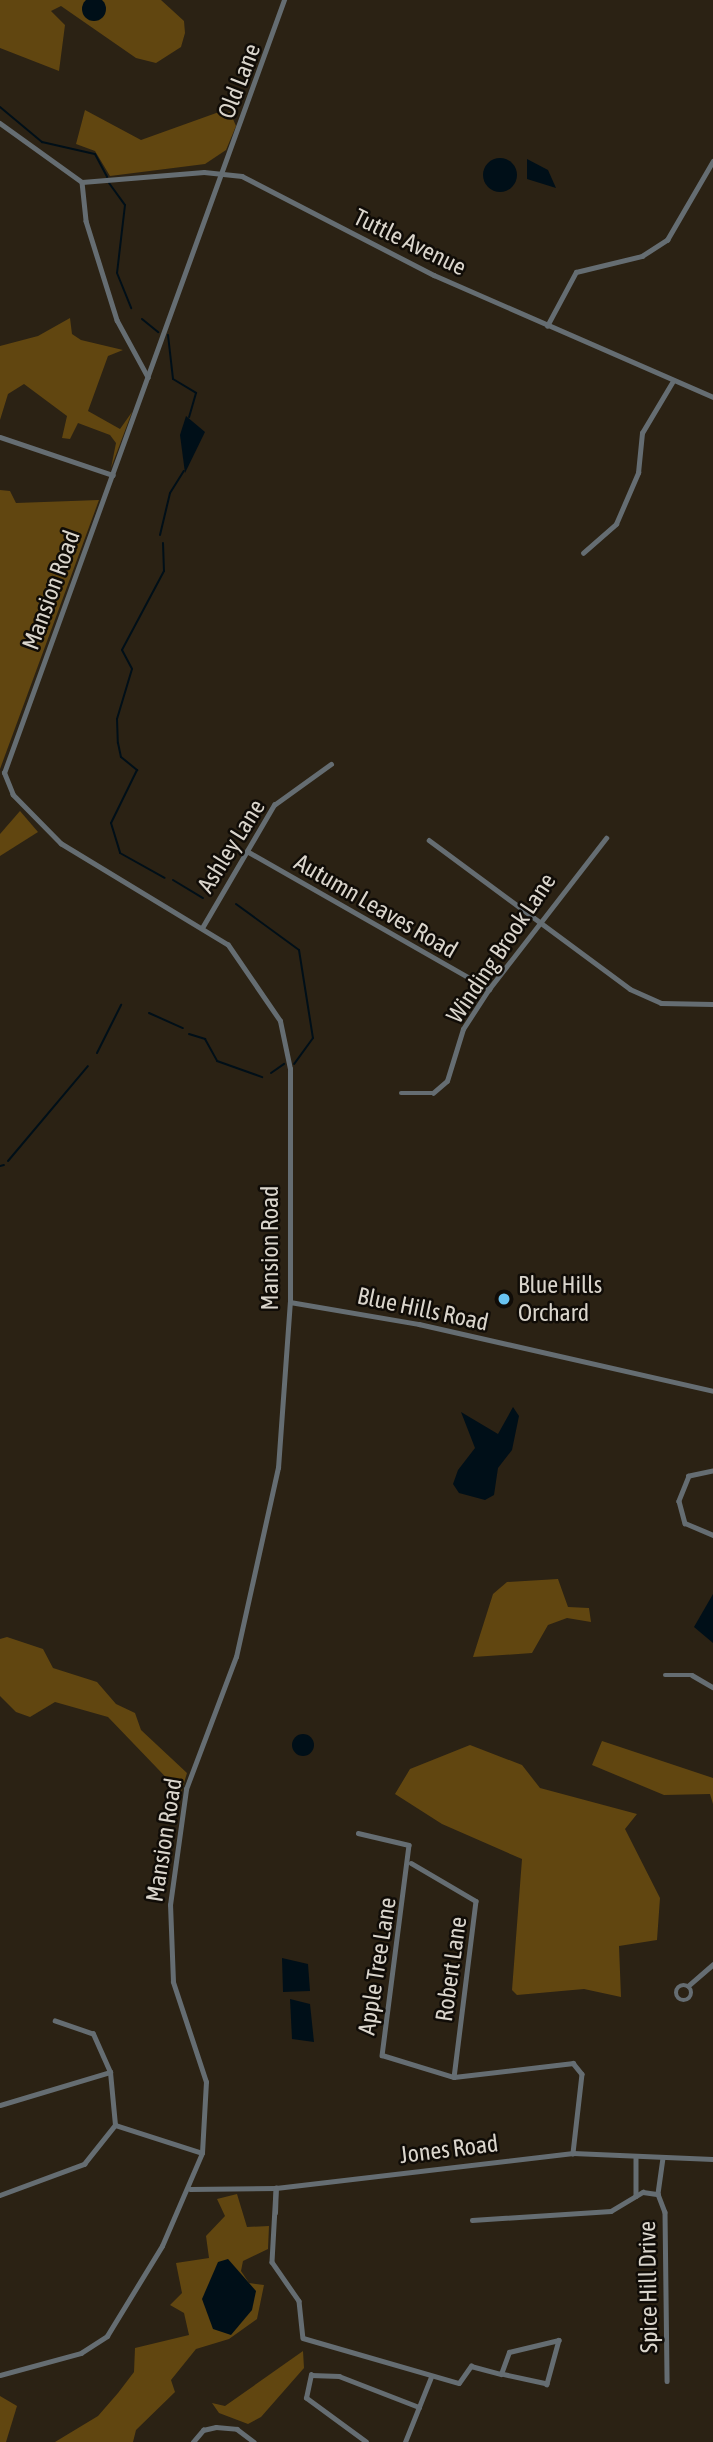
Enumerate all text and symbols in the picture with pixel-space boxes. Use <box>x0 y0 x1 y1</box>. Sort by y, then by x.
street label: Old Lane <box>212 40 266 122</box>
street label: Tuttle Avenue <box>349 202 471 282</box>
street label: Mansion Road <box>16 526 86 654</box>
street label: Ashley Lane <box>191 794 271 898</box>
street label: Autumn Leaves Road <box>289 848 463 964</box>
street label: Winding Brook Lane <box>440 868 562 1028</box>
street label: Mansion Road <box>256 1186 284 1310</box>
place label: Blue Hills Orchard <box>518 1271 602 1327</box>
street label: Blue Hills Road <box>355 1281 491 1337</box>
marker: Blue Hills Orchard <box>496 1291 512 1307</box>
street label: Mansion Road <box>140 1776 188 1904</box>
street label: Apple Tree Lane <box>352 1895 402 2037</box>
street label: Robert Lane <box>429 1915 473 2023</box>
street label: Jones Road <box>398 2129 500 2169</box>
street label: Spice Hill Drive <box>632 2221 664 2353</box>

